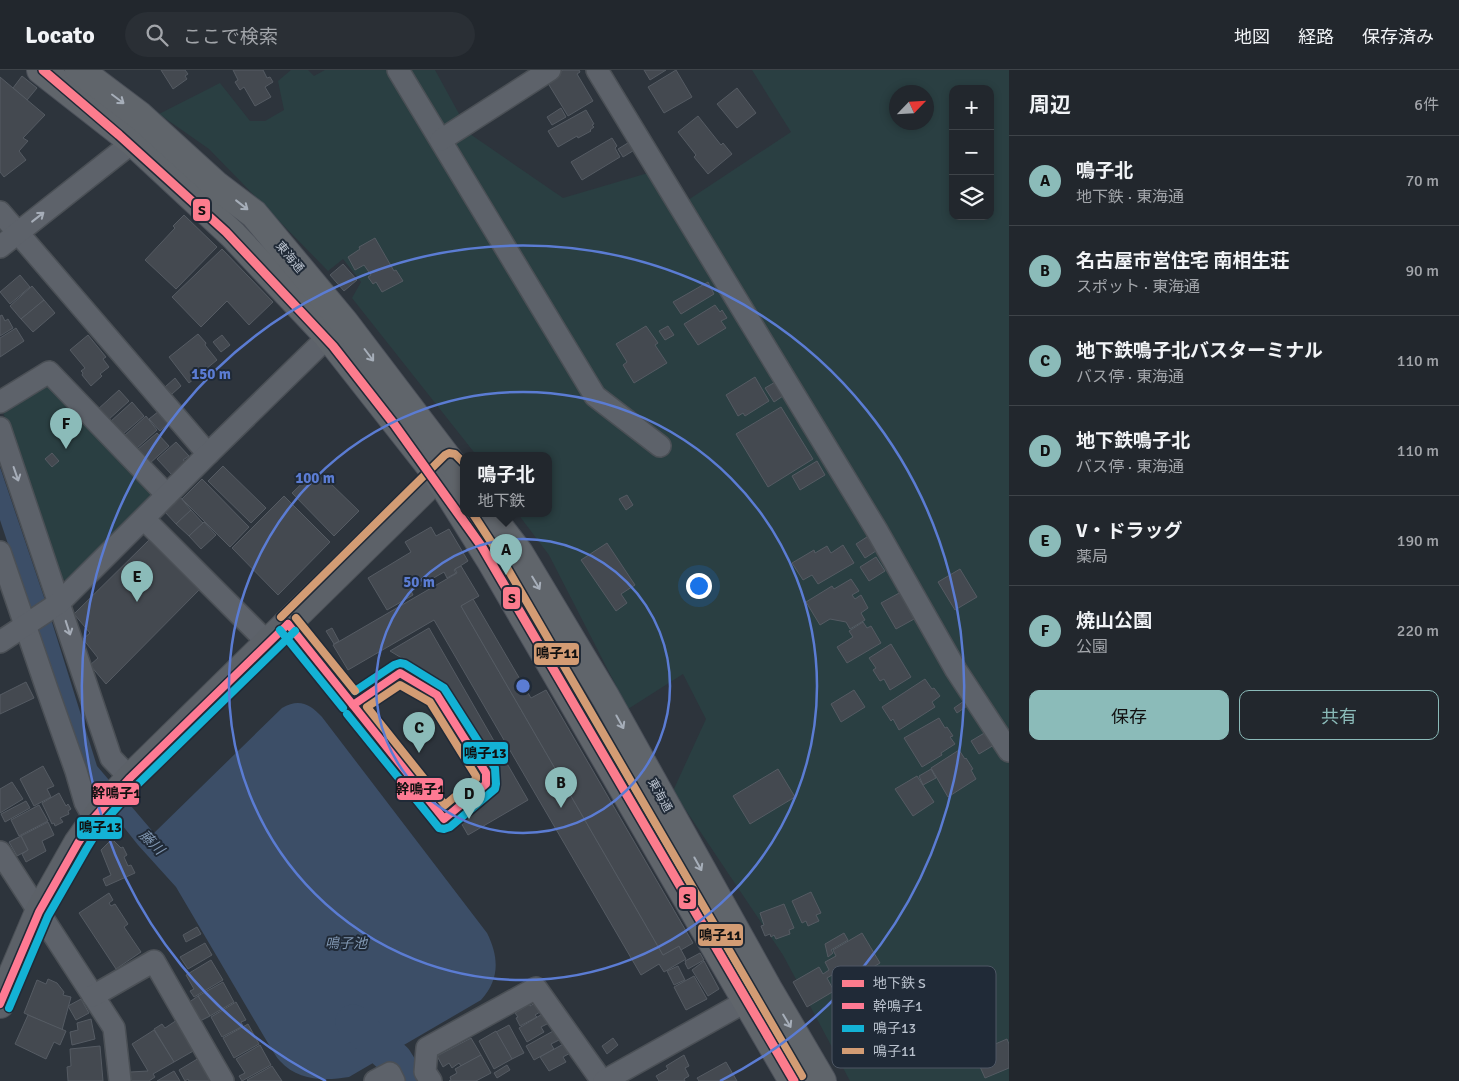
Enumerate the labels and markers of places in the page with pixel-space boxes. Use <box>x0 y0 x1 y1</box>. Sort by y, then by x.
pin: F <box>50 408 82 449</box>
pin: A <box>490 534 522 575</box>
pin: E <box>121 561 153 602</box>
centre of rings <box>514 677 532 695</box>
pin: C <box>403 712 435 753</box>
pin: B <box>545 767 577 808</box>
pin: D <box>453 778 485 819</box>

